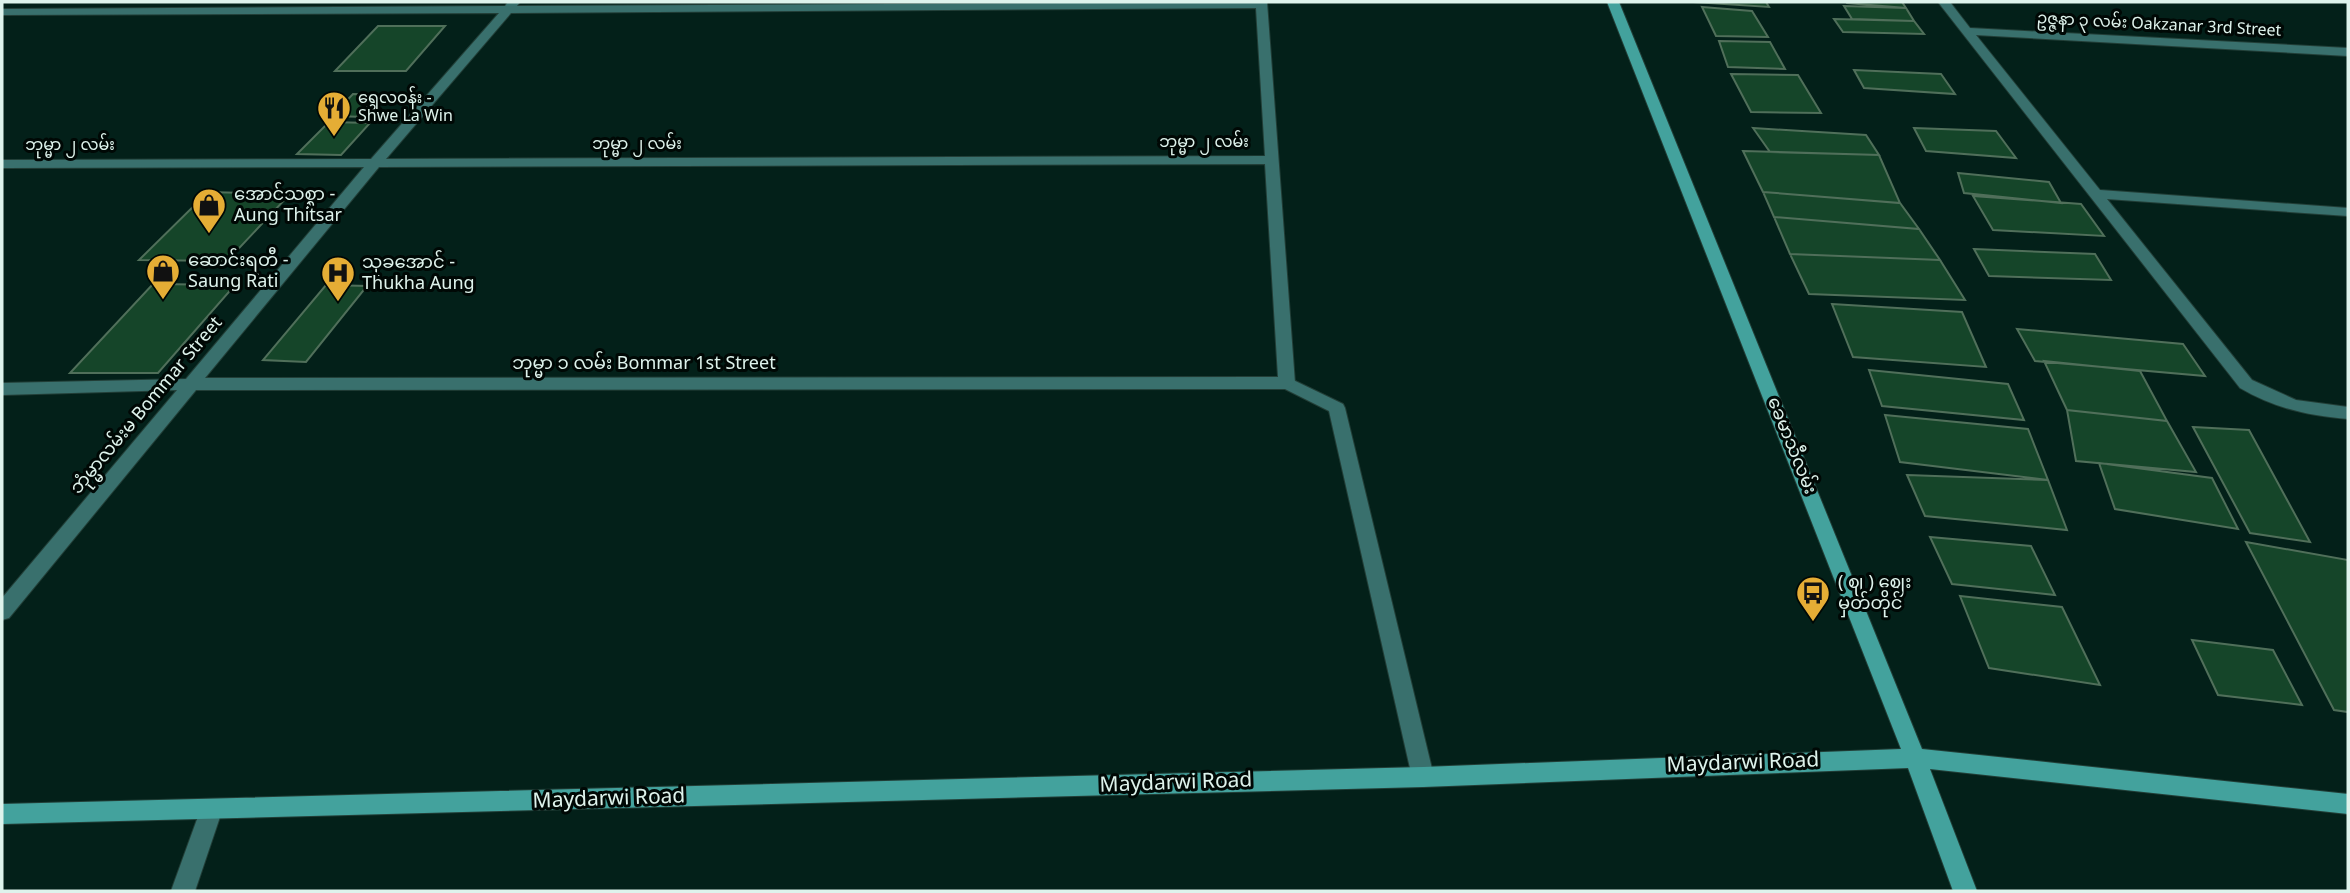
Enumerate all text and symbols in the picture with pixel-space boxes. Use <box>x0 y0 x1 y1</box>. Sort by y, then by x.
street label: ဥဇ္ဇနာ ၃ လမ်း Oakzanar 3rd Street <box>2036 2 2282 50</box>
place label: ရွှေလဝန်း - Shwe La Win <box>358 82 453 135</box>
restaurant icon: ရွှေလဝန်း - Shwe La Win <box>315 89 353 138</box>
street label: ဘုမ္မာ ၂ လမ်း <box>1159 126 1249 161</box>
street label: ဘုမ္မာ ၂ လမ်း <box>592 128 682 163</box>
street label: ဘုမ္မာ ၂ လမ်း <box>25 129 115 164</box>
place label: အောင်သစ္စာ - Aung Thitsar <box>234 176 342 236</box>
shop icon: အောင်သစ္စာ - Aung Thitsar <box>190 186 228 235</box>
place label: ဆောင်းရတီ - Saung Rati <box>188 242 289 302</box>
place label: သုခအောင် - Thukha Aung <box>362 244 475 304</box>
shop icon: ဆောင်းရတီ - Saung Rati <box>144 252 182 301</box>
hospital icon: သုခအောင် - Thukha Aung <box>319 254 357 303</box>
street label: ဘုံမ္မာလမ်းမ Bommar Street <box>60 307 235 505</box>
street label: ဘုမ္မာ ၁ လမ်း Bommar 1st Street <box>512 345 776 384</box>
street label: ခေမာသီလမ်း <box>1754 391 1828 501</box>
place label: ( ဈ ) ဈေး မှတ်တိုင် <box>1838 564 1911 624</box>
bus stop icon: ( ဈ ) ဈေး မှတ်တိုင် <box>1794 574 1832 623</box>
street label: Maydarwi Road <box>1666 738 1820 790</box>
street label: Maydarwi Road <box>1099 758 1253 810</box>
street label: Maydarwi Road <box>532 774 686 826</box>

